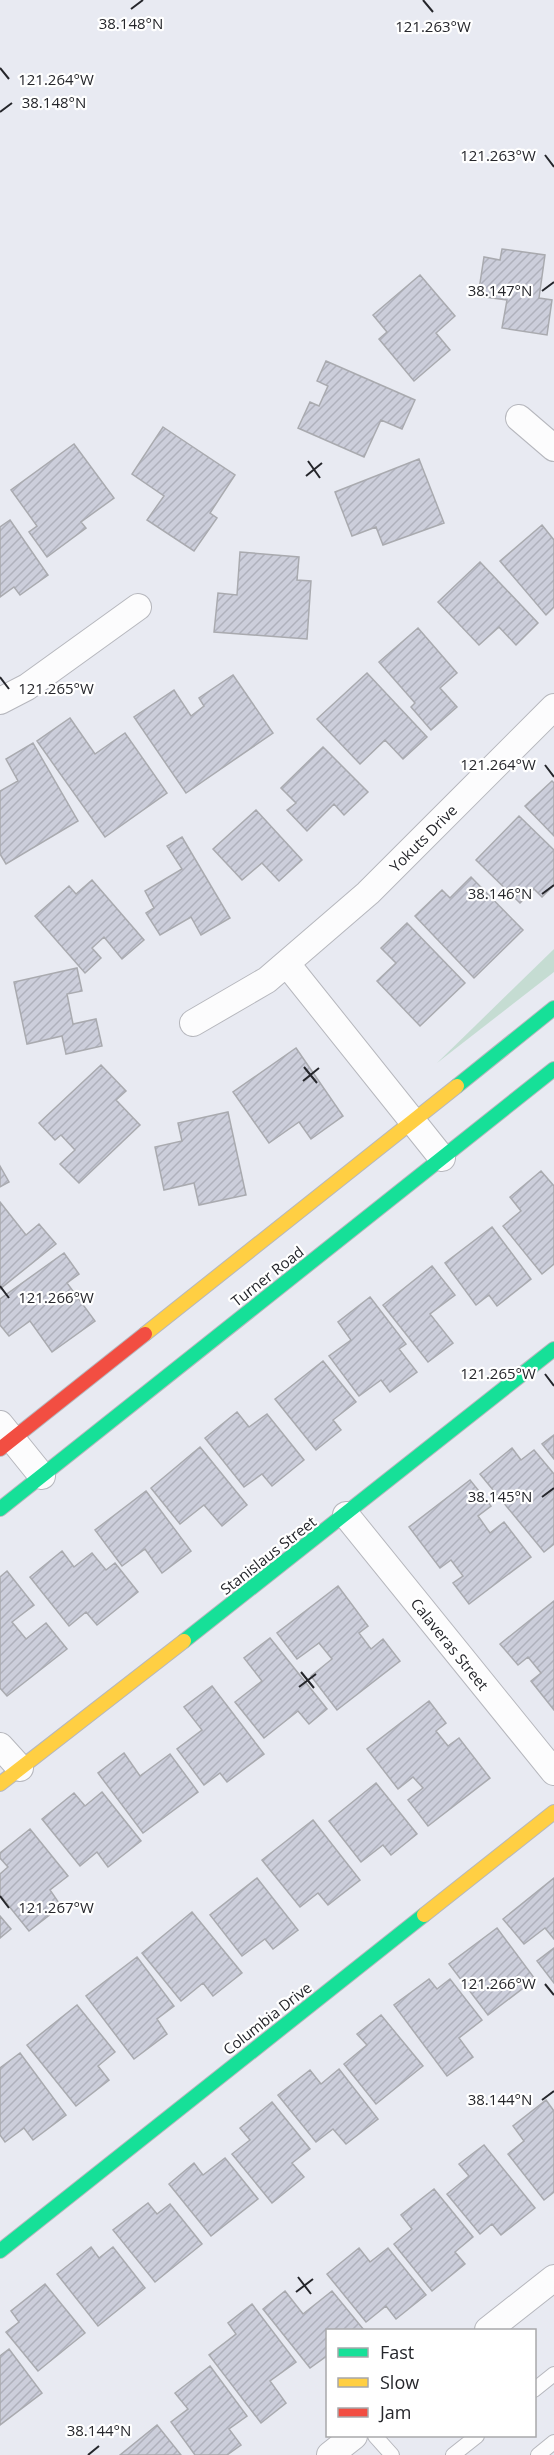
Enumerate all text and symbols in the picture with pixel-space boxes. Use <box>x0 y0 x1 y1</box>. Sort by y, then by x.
text: 38.148°N <box>99 13 163 33</box>
text: 121.263°W <box>395 16 471 36</box>
text: 121.264°W <box>18 69 94 89</box>
text: 38.148°N <box>22 92 86 112</box>
text: 121.263°W <box>460 145 536 165</box>
text: 38.147°N <box>468 280 532 300</box>
text: 121.265°W <box>18 678 94 698</box>
text: 121.264°W <box>460 754 536 774</box>
street label: Yokuts Drive <box>385 800 461 876</box>
text: 38.146°N <box>468 883 532 903</box>
street label: Turner Road <box>227 1241 307 1311</box>
text: 121.266°W <box>18 1287 94 1307</box>
text: 121.265°W <box>460 1363 536 1383</box>
text: 38.145°N <box>468 1486 532 1506</box>
street label: Stanislaus Street <box>216 1511 320 1599</box>
street label: Calaveras Street <box>407 1594 493 1694</box>
text: 121.267°W <box>18 1897 94 1917</box>
text: 121.266°W <box>460 1973 536 1993</box>
street label: Columbia Drive <box>219 1977 315 2059</box>
text: 38.144°N <box>468 2089 532 2109</box>
legend <box>326 2329 536 2437</box>
text: Fast <box>380 2340 414 2364</box>
text: Slow <box>380 2370 419 2394</box>
text: Jam <box>378 2400 412 2424</box>
text: 38.144°N <box>67 2420 131 2440</box>

